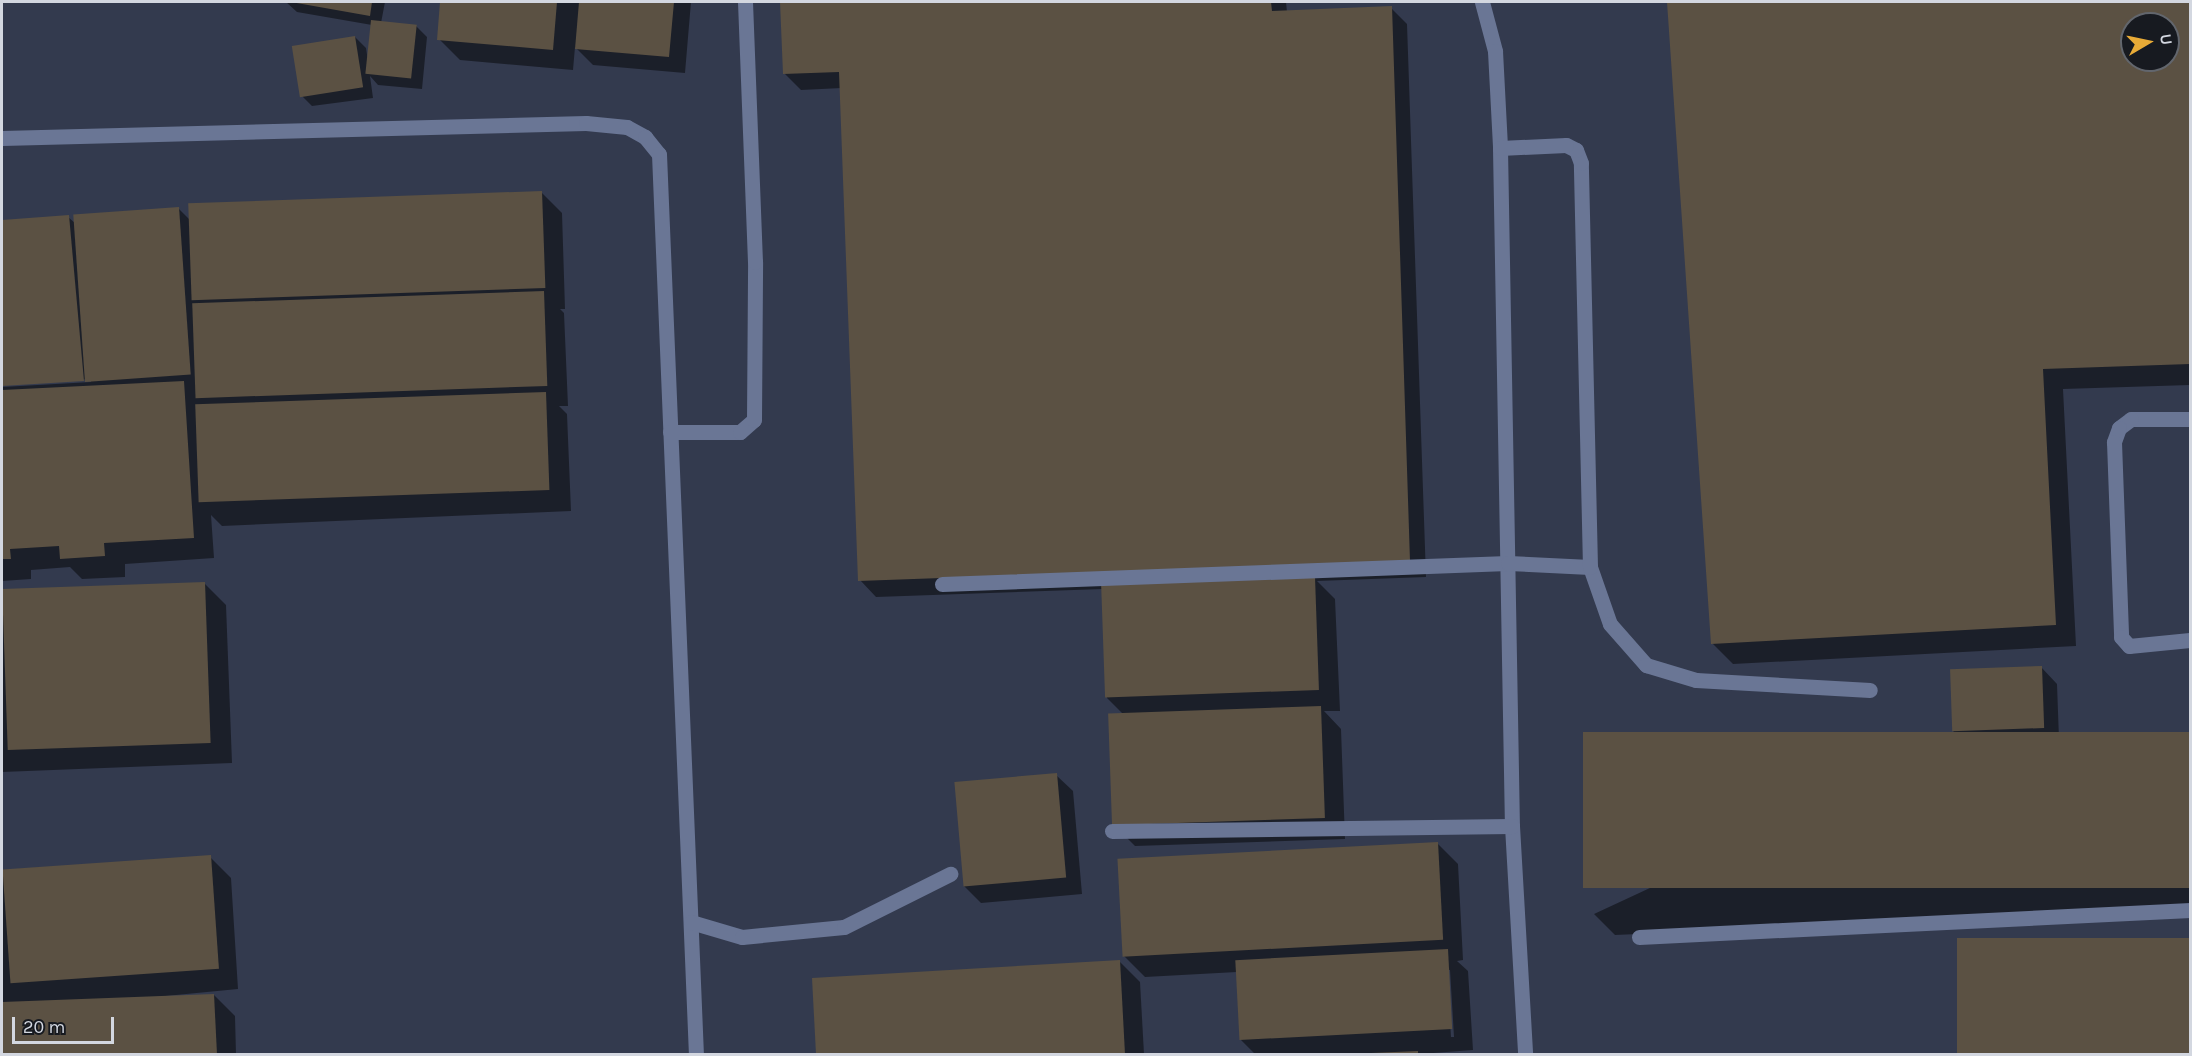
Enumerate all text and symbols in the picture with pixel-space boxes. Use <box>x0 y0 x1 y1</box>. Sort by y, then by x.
north arrow <box>2120 12 2180 72</box>
text: U <box>2156 32 2177 46</box>
scale bar <box>15 1005 117 1043</box>
text: 20 m <box>23 1016 65 1038</box>

